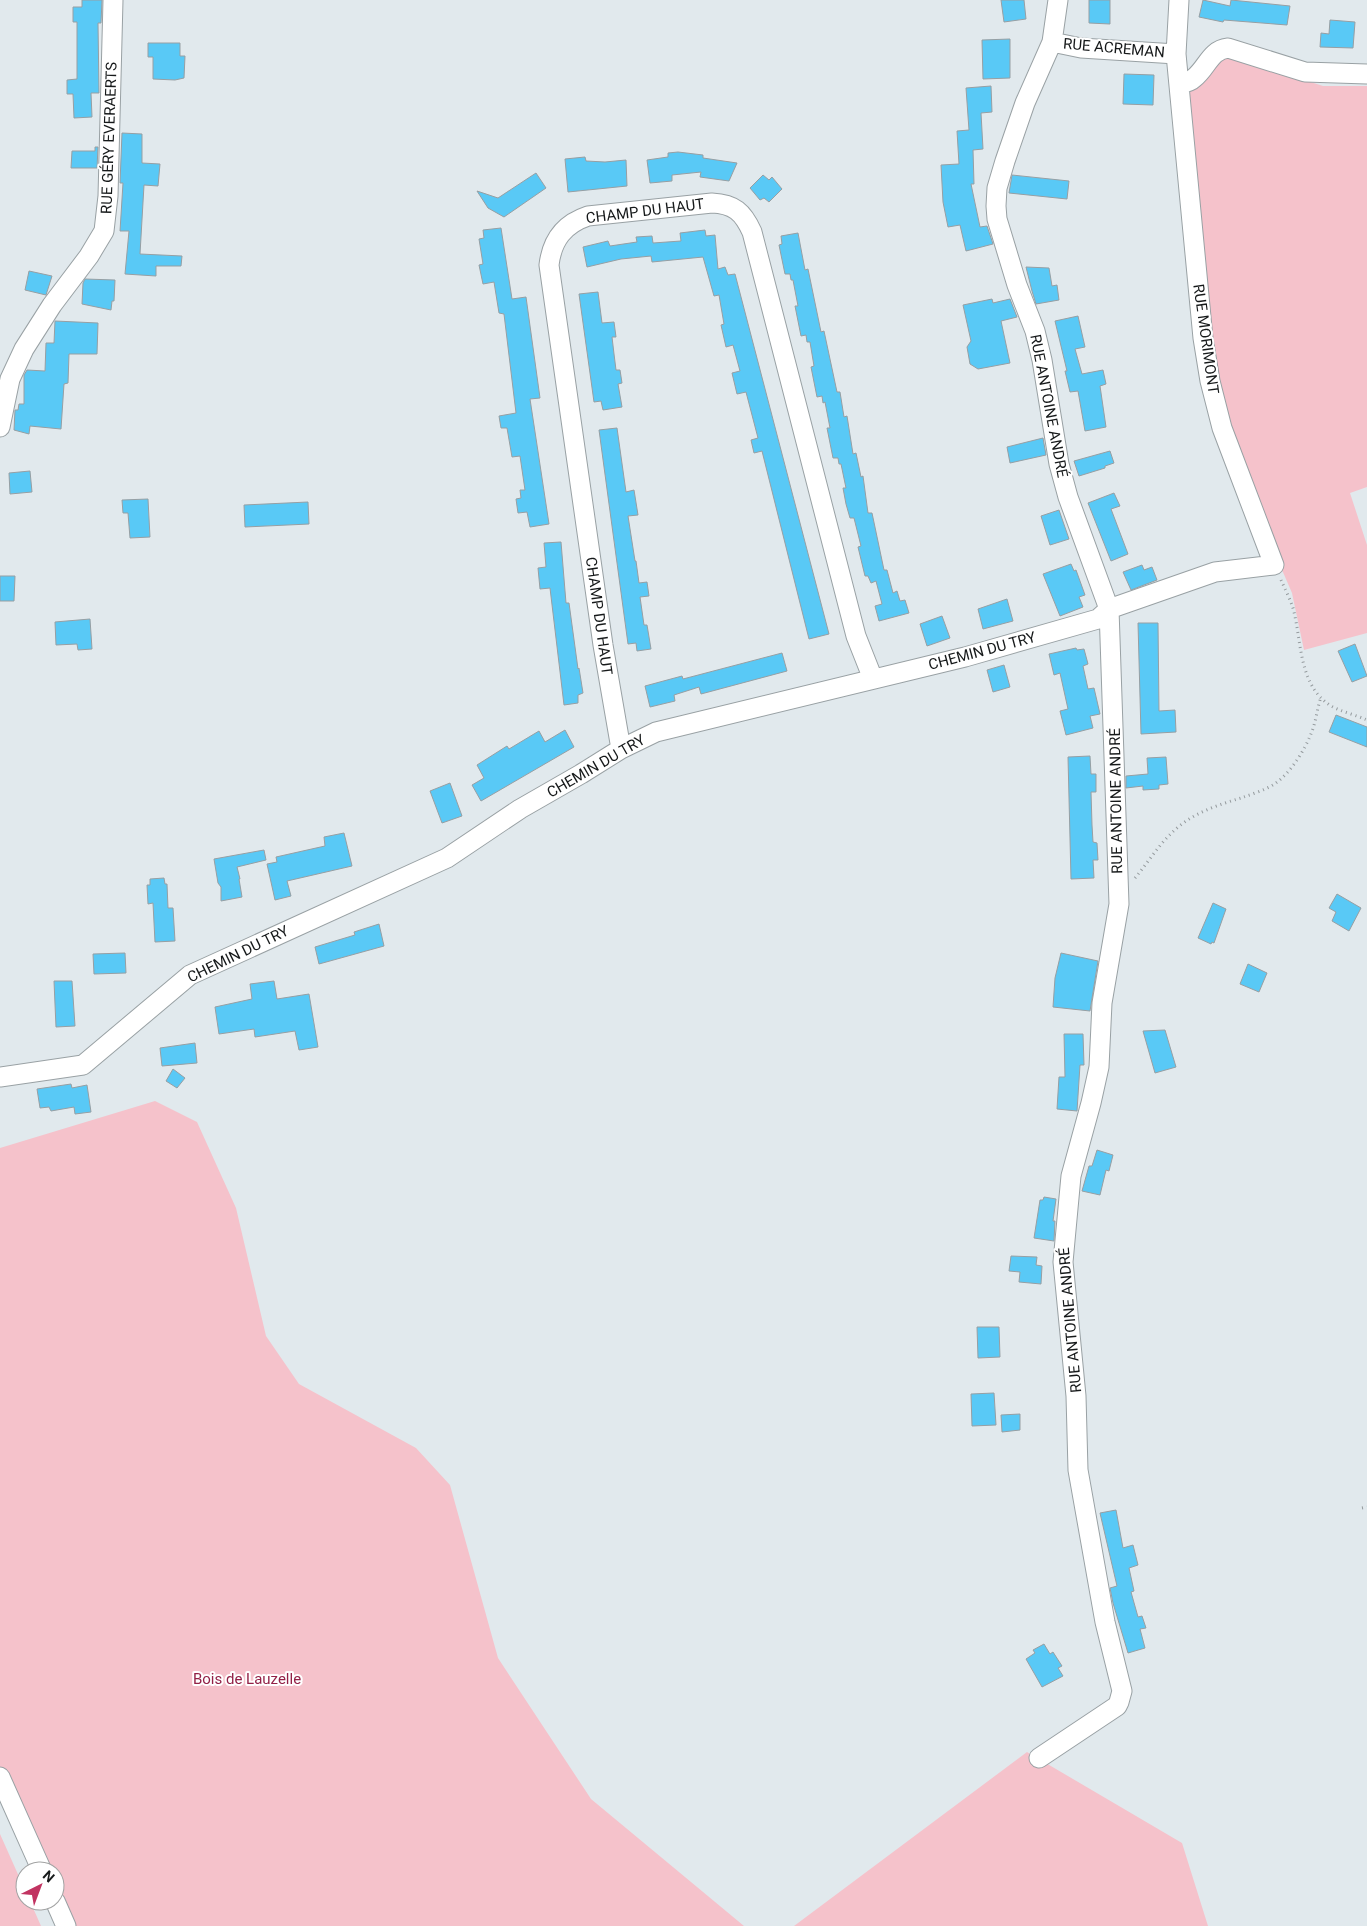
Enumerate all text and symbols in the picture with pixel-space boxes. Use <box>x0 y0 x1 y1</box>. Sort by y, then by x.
street label: RUE ACREMAN <box>1062 35 1166 61</box>
street label: RUE GÉRY EVERAERTS <box>97 62 121 214</box>
street label: CHAMP DU HAUT <box>585 195 705 227</box>
street label: RUE MORIMONT <box>1189 283 1223 395</box>
street label: RUE ANTOINE ANDRÉ <box>1026 333 1072 480</box>
street label: CHAMP DU HAUT <box>582 556 616 676</box>
street label: CHEMIN DU TRY <box>926 628 1038 674</box>
street label: RUE ANTOINE ANDRÉ <box>1106 728 1126 874</box>
street label: CHEMIN DU TRY <box>544 731 648 801</box>
street label: CHEMIN DU TRY <box>184 922 292 986</box>
street label: RUE ANTOINE ANDRÉ <box>1055 1246 1085 1393</box>
park label: Bois de Lauzelle <box>193 1670 301 1688</box>
north arrow <box>15 1861 65 1911</box>
text: N <box>40 1867 58 1886</box>

